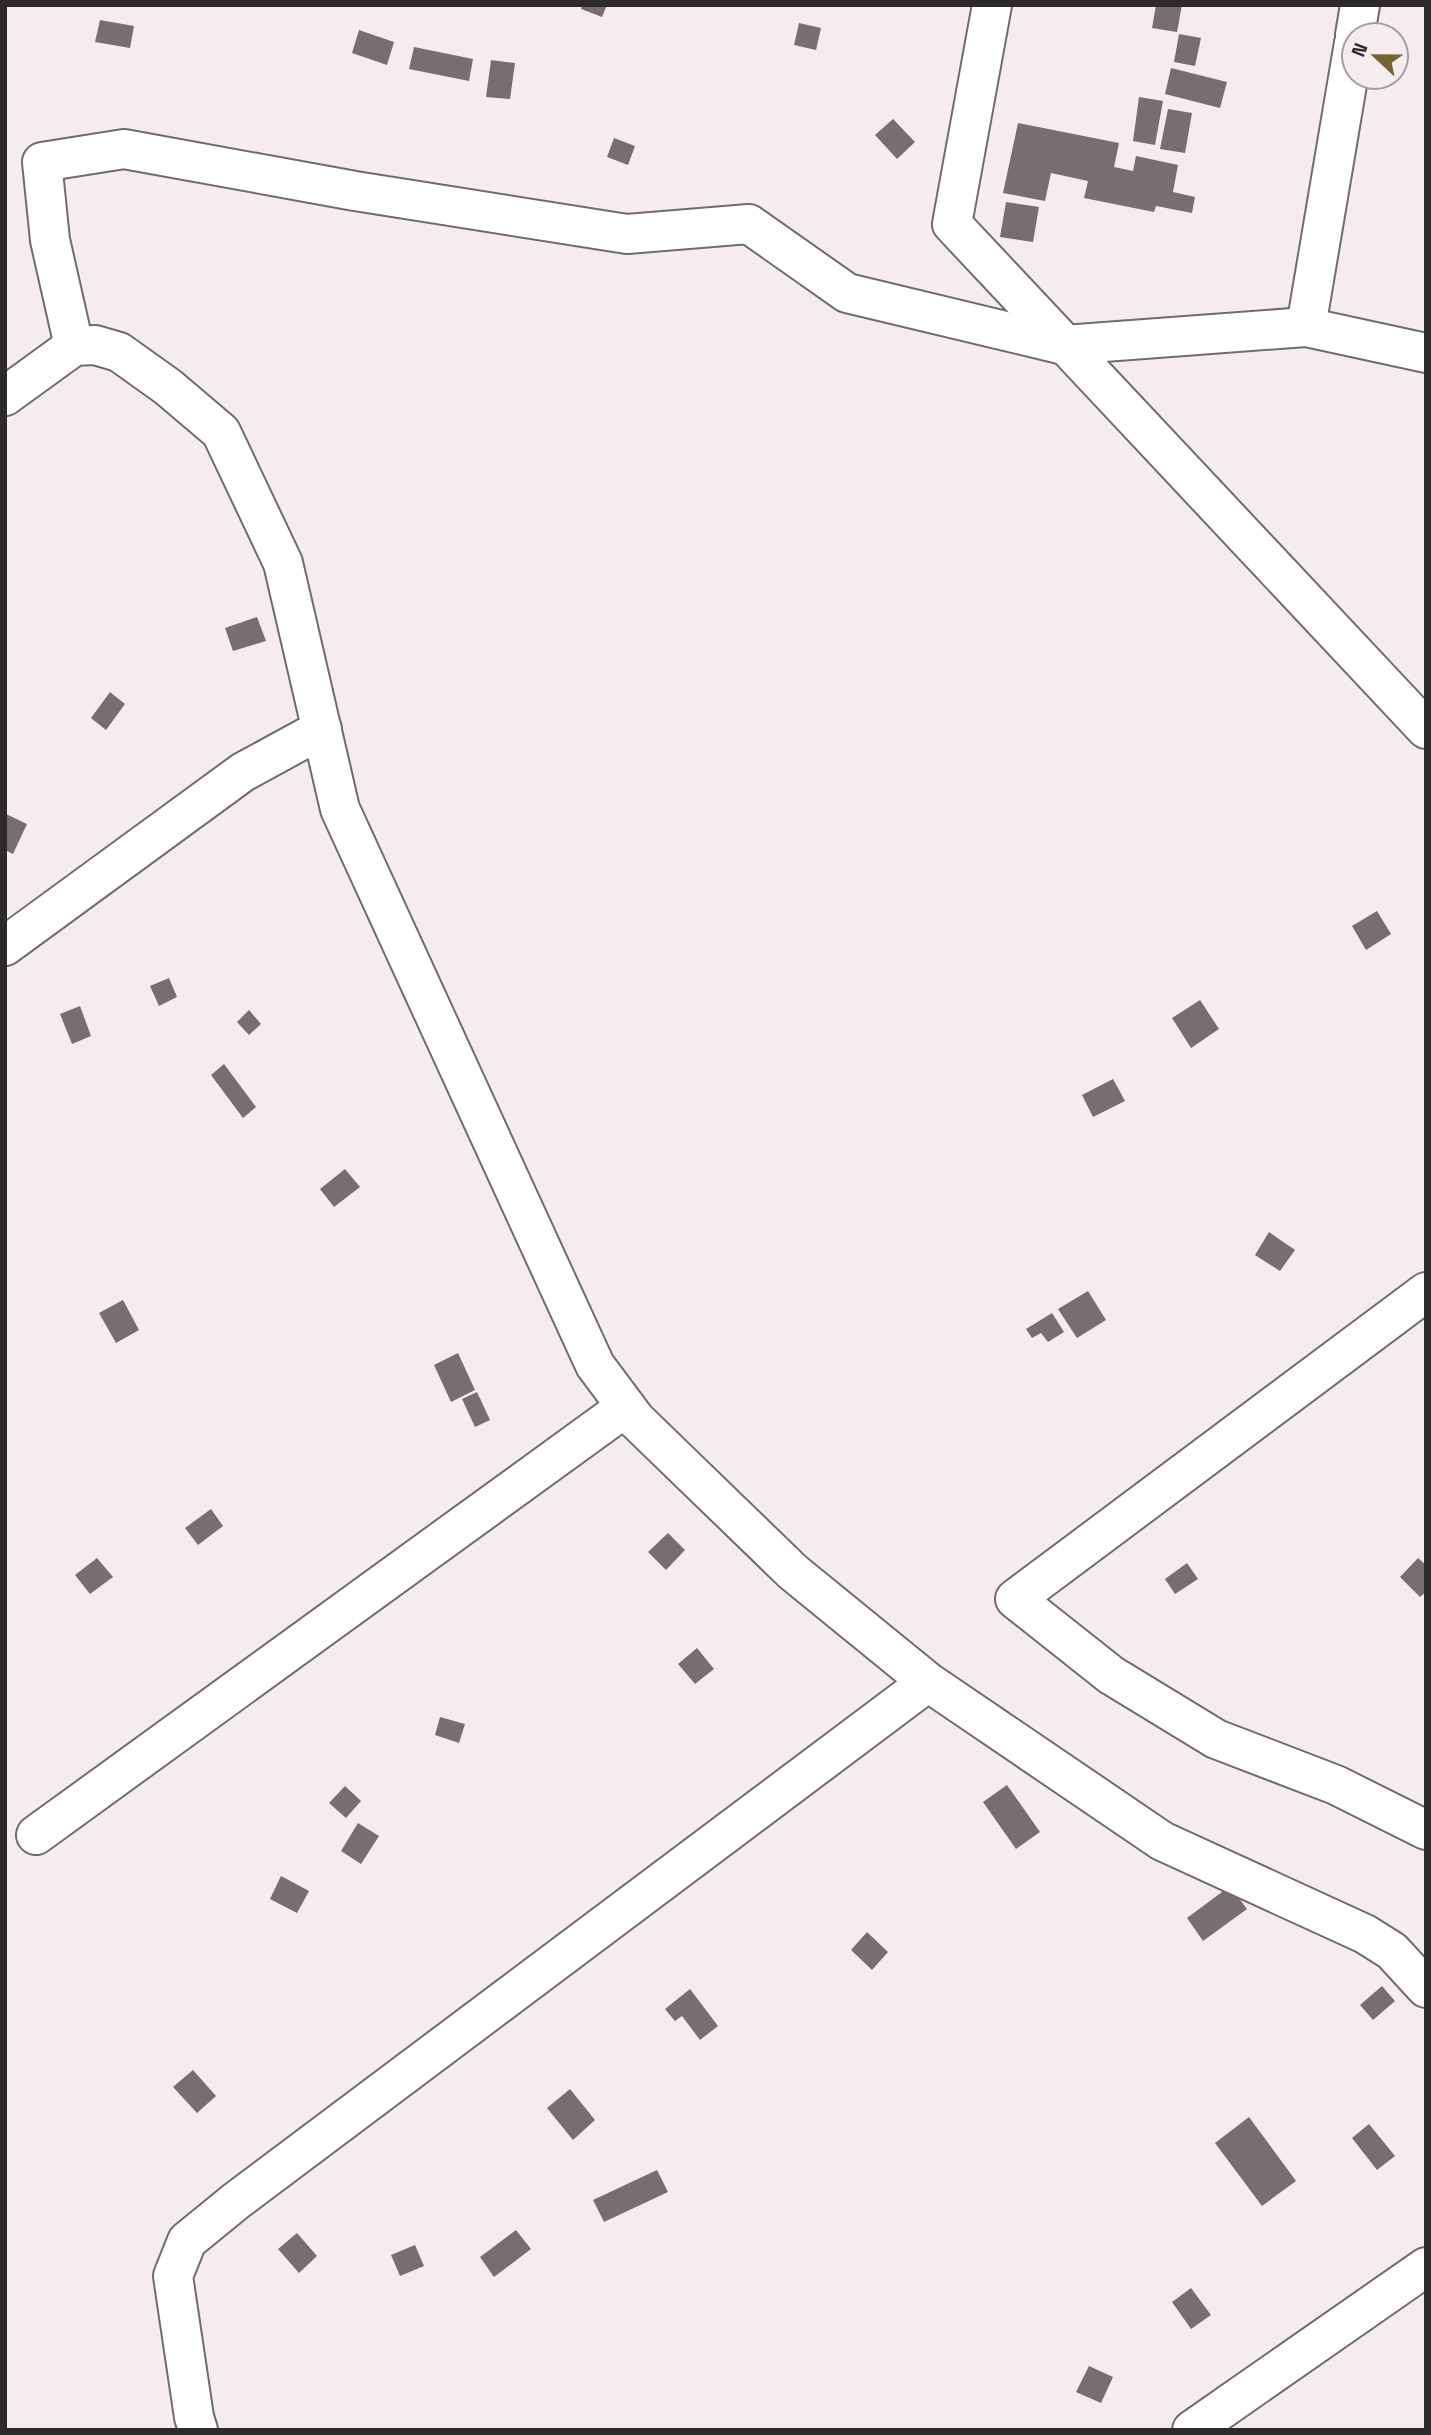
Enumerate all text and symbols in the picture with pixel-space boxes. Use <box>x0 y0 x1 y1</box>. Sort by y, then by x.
north arrow <box>1340 21 1410 91</box>
text: N <box>1346 39 1374 60</box>

